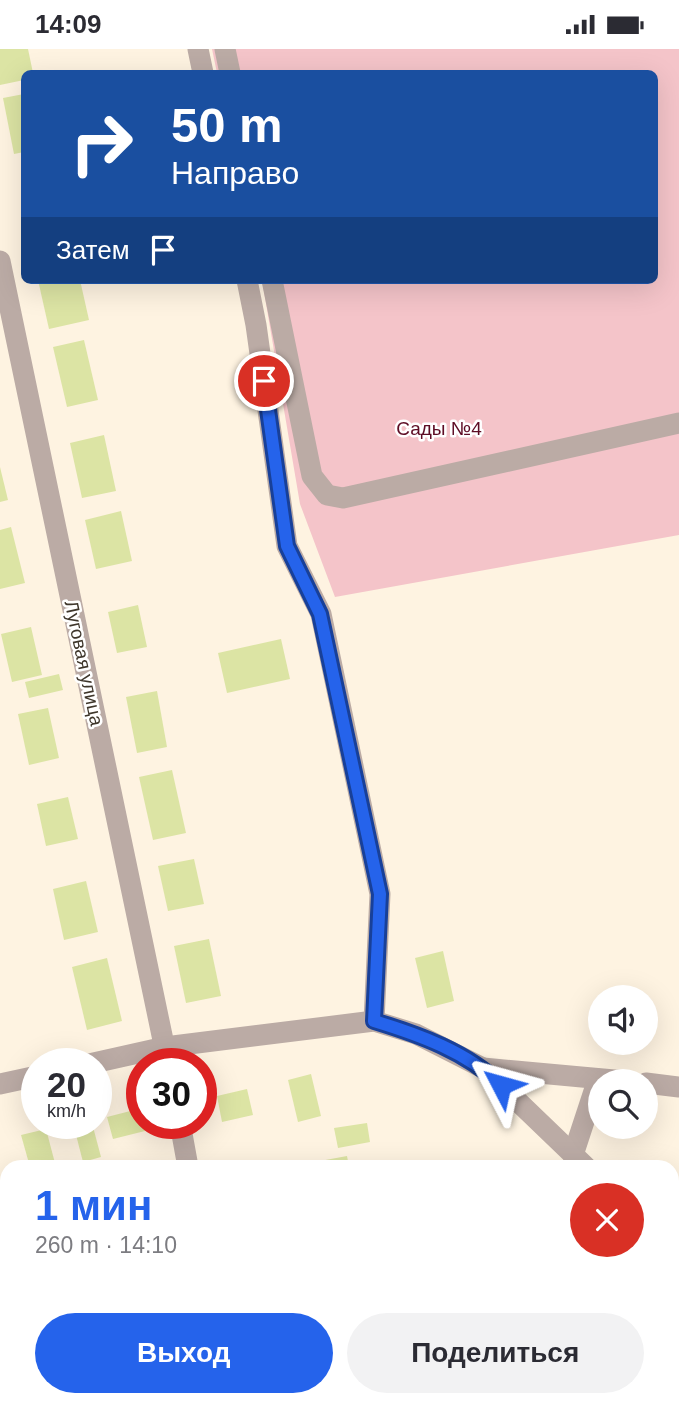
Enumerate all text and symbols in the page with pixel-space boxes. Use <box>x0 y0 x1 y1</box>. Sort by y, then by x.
text: 14:09 <box>35 9 102 39</box>
icon: right <box>56 98 147 189</box>
text: 50 m <box>171 98 283 152</box>
text: Направо <box>171 155 299 191</box>
icon: arrive <box>144 231 182 269</box>
text: Затем <box>56 235 130 265</box>
pin <box>234 351 294 411</box>
icon: arrive <box>245 362 283 400</box>
park label: Сады №4 <box>396 418 482 439</box>
street label: Луговая улица <box>60 598 108 728</box>
map controls <box>588 985 658 1139</box>
button: sound <box>588 985 658 1055</box>
speed limit sign: 30 <box>126 1048 217 1139</box>
position arrow <box>464 1048 538 1122</box>
text: 20 <box>47 1065 86 1104</box>
button: search <box>588 1069 658 1139</box>
text: km/h <box>47 1101 86 1121</box>
text: 1 мин <box>35 1182 152 1229</box>
button: close <box>570 1183 644 1257</box>
text: 260 m · 14:10 <box>35 1232 177 1258</box>
button: Выход <box>35 1313 333 1393</box>
button: Поделиться <box>347 1313 644 1393</box>

